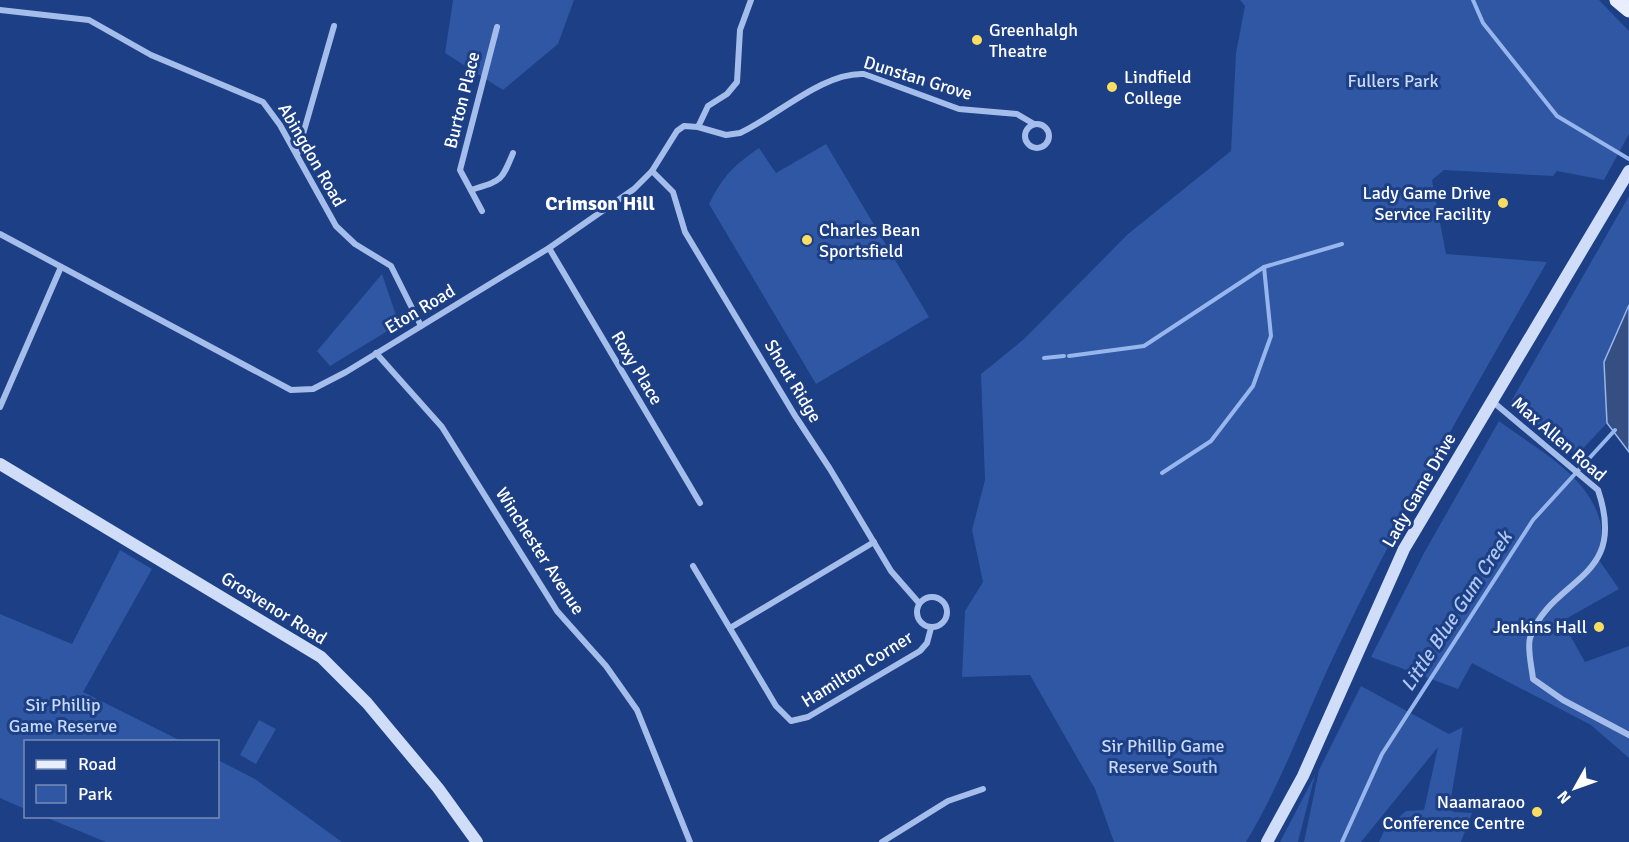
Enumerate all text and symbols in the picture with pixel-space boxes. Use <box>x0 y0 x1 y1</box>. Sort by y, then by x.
place label: Greenhalgh Theatre <box>989 19 1078 62</box>
marker: Greenhalgh Theatre <box>970 33 984 47</box>
street label: Burton Place <box>439 49 485 151</box>
street label: Dunstan Grove <box>861 51 975 105</box>
place label: Lindfield College <box>1124 66 1191 109</box>
park label: Fullers Park <box>1347 70 1439 92</box>
marker: Lindfield College <box>1105 80 1119 94</box>
street label: Abingdon Road <box>273 99 351 211</box>
place label: Lady Game Drive Service Facility <box>1363 182 1492 225</box>
district label: Crimson Hill <box>545 191 655 216</box>
marker: Lady Game Drive Service Facility <box>1496 196 1510 210</box>
place label: Charles Bean Sportsfield <box>819 219 920 262</box>
marker: Charles Bean Sportsfield <box>800 233 814 247</box>
street label: Eton Road <box>381 280 459 338</box>
street label: Roxy Place <box>606 327 668 409</box>
street label: Shout Ridge <box>760 335 826 427</box>
street label: Max Allen Road <box>1507 392 1611 486</box>
street label: Lady Game Drive <box>1377 429 1461 551</box>
street label: Winchester Avenue <box>491 483 589 619</box>
water label: Little Blue Gum Creek <box>1395 525 1519 696</box>
street label: Grosvenor Road <box>217 567 331 649</box>
place label: Jenkins Hall <box>1493 616 1587 638</box>
marker: Jenkins Hall <box>1592 620 1606 634</box>
street label: Hamilton Corner <box>797 626 917 712</box>
park label: Sir Phillip Game Reserve <box>9 694 117 737</box>
park label: Sir Phillip Game Reserve South <box>1101 735 1225 778</box>
legend <box>24 740 219 818</box>
text: Road <box>78 753 117 775</box>
north arrow <box>1545 758 1605 818</box>
text: Park <box>78 783 113 805</box>
text: N <box>1553 786 1576 808</box>
place label: Naamaraoo Conference Centre <box>1383 791 1525 834</box>
marker: Naamaraoo Conference Centre <box>1530 805 1544 819</box>

